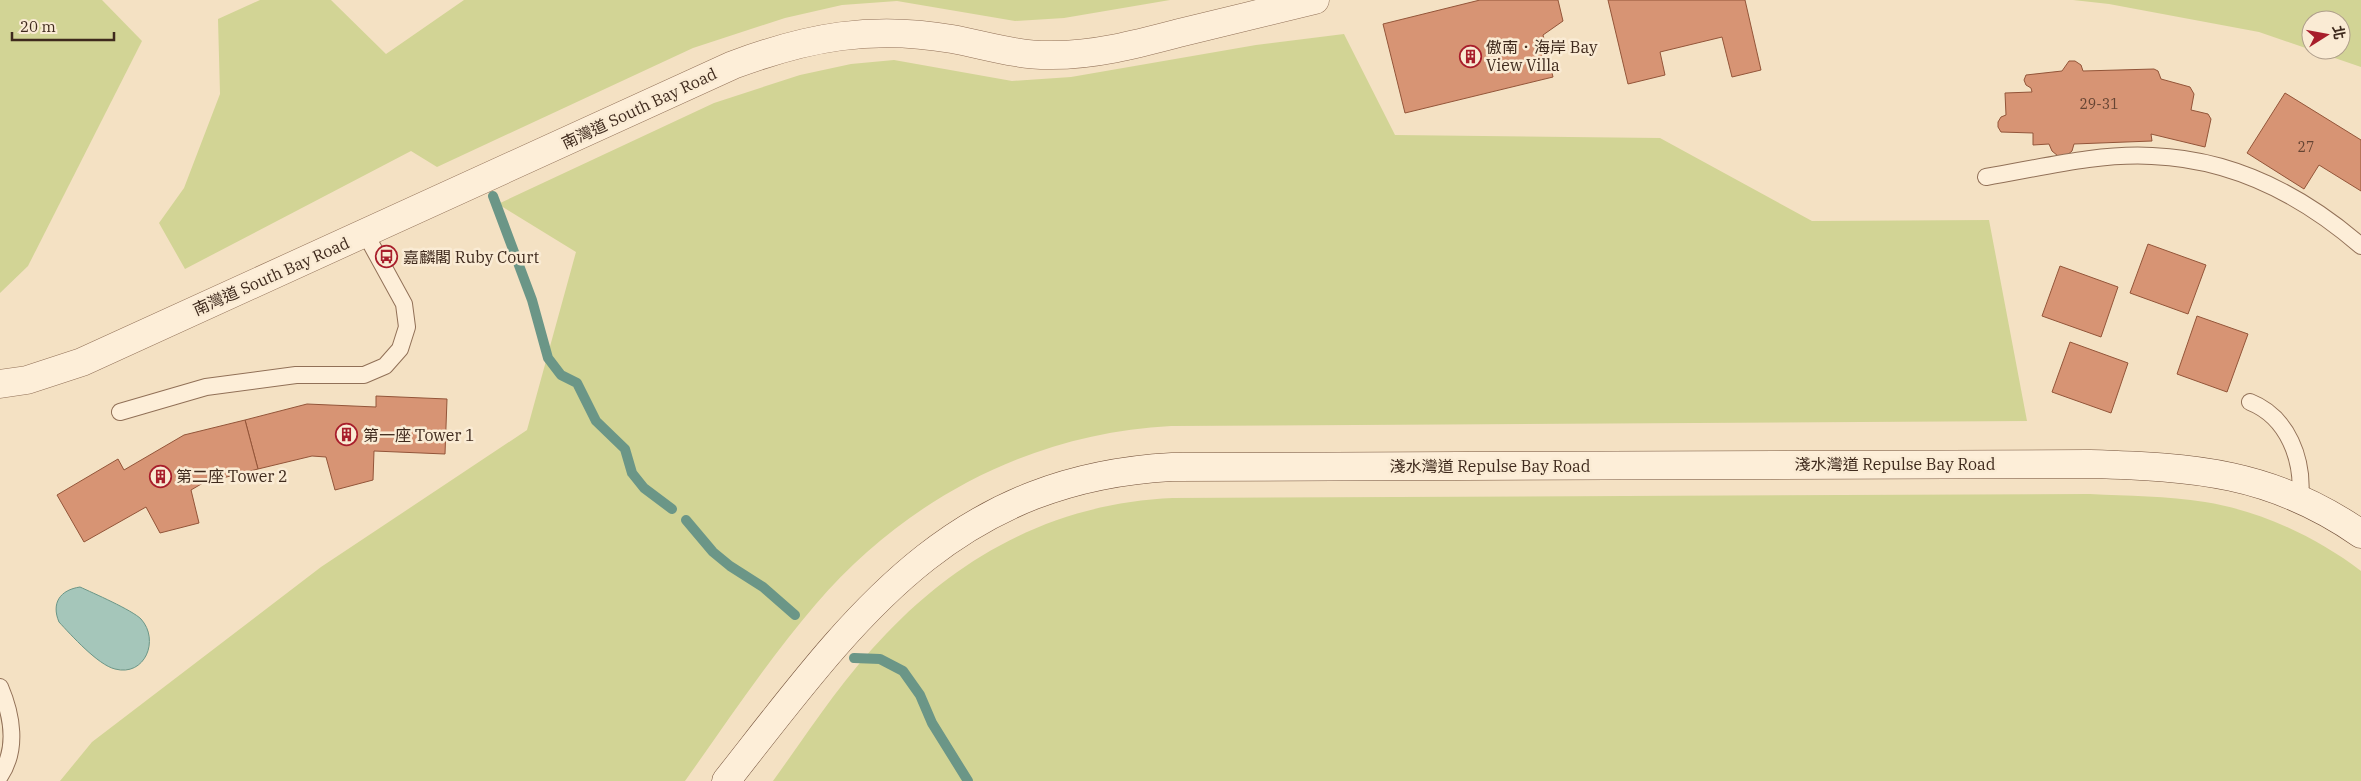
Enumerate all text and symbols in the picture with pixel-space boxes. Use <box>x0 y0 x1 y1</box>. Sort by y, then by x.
scale bar <box>12 10 115 42</box>
north arrow <box>2301 10 2351 60</box>
text: 20 m <box>20 17 56 36</box>
text: 北 <box>2329 24 2349 41</box>
place label: 傲南．海岸 Bay View Villa <box>1486 37 1598 75</box>
building icon: 傲南．海岸 Bay View Villa <box>1458 44 1482 68</box>
street label: 南灣道 South Bay Road <box>558 63 720 153</box>
house number: 29-31 <box>2079 95 2119 113</box>
house number: 27 <box>2298 138 2314 156</box>
street label: 南灣道 South Bay Road <box>190 232 353 320</box>
bus stop icon: 嘉麟閣 Ruby Court <box>375 245 399 269</box>
place label: 嘉麟閣 Ruby Court <box>403 247 539 267</box>
building icon: 第一座 Tower 1 <box>335 423 359 447</box>
place label: 第一座 Tower 1 <box>363 425 475 445</box>
street label: 淺水灣道 Repulse Bay Road <box>1794 454 1996 474</box>
street label: 淺水灣道 Repulse Bay Road <box>1389 456 1591 476</box>
building icon: 第二座 Tower 2 <box>148 464 172 488</box>
place label: 第二座 Tower 2 <box>176 466 288 486</box>

